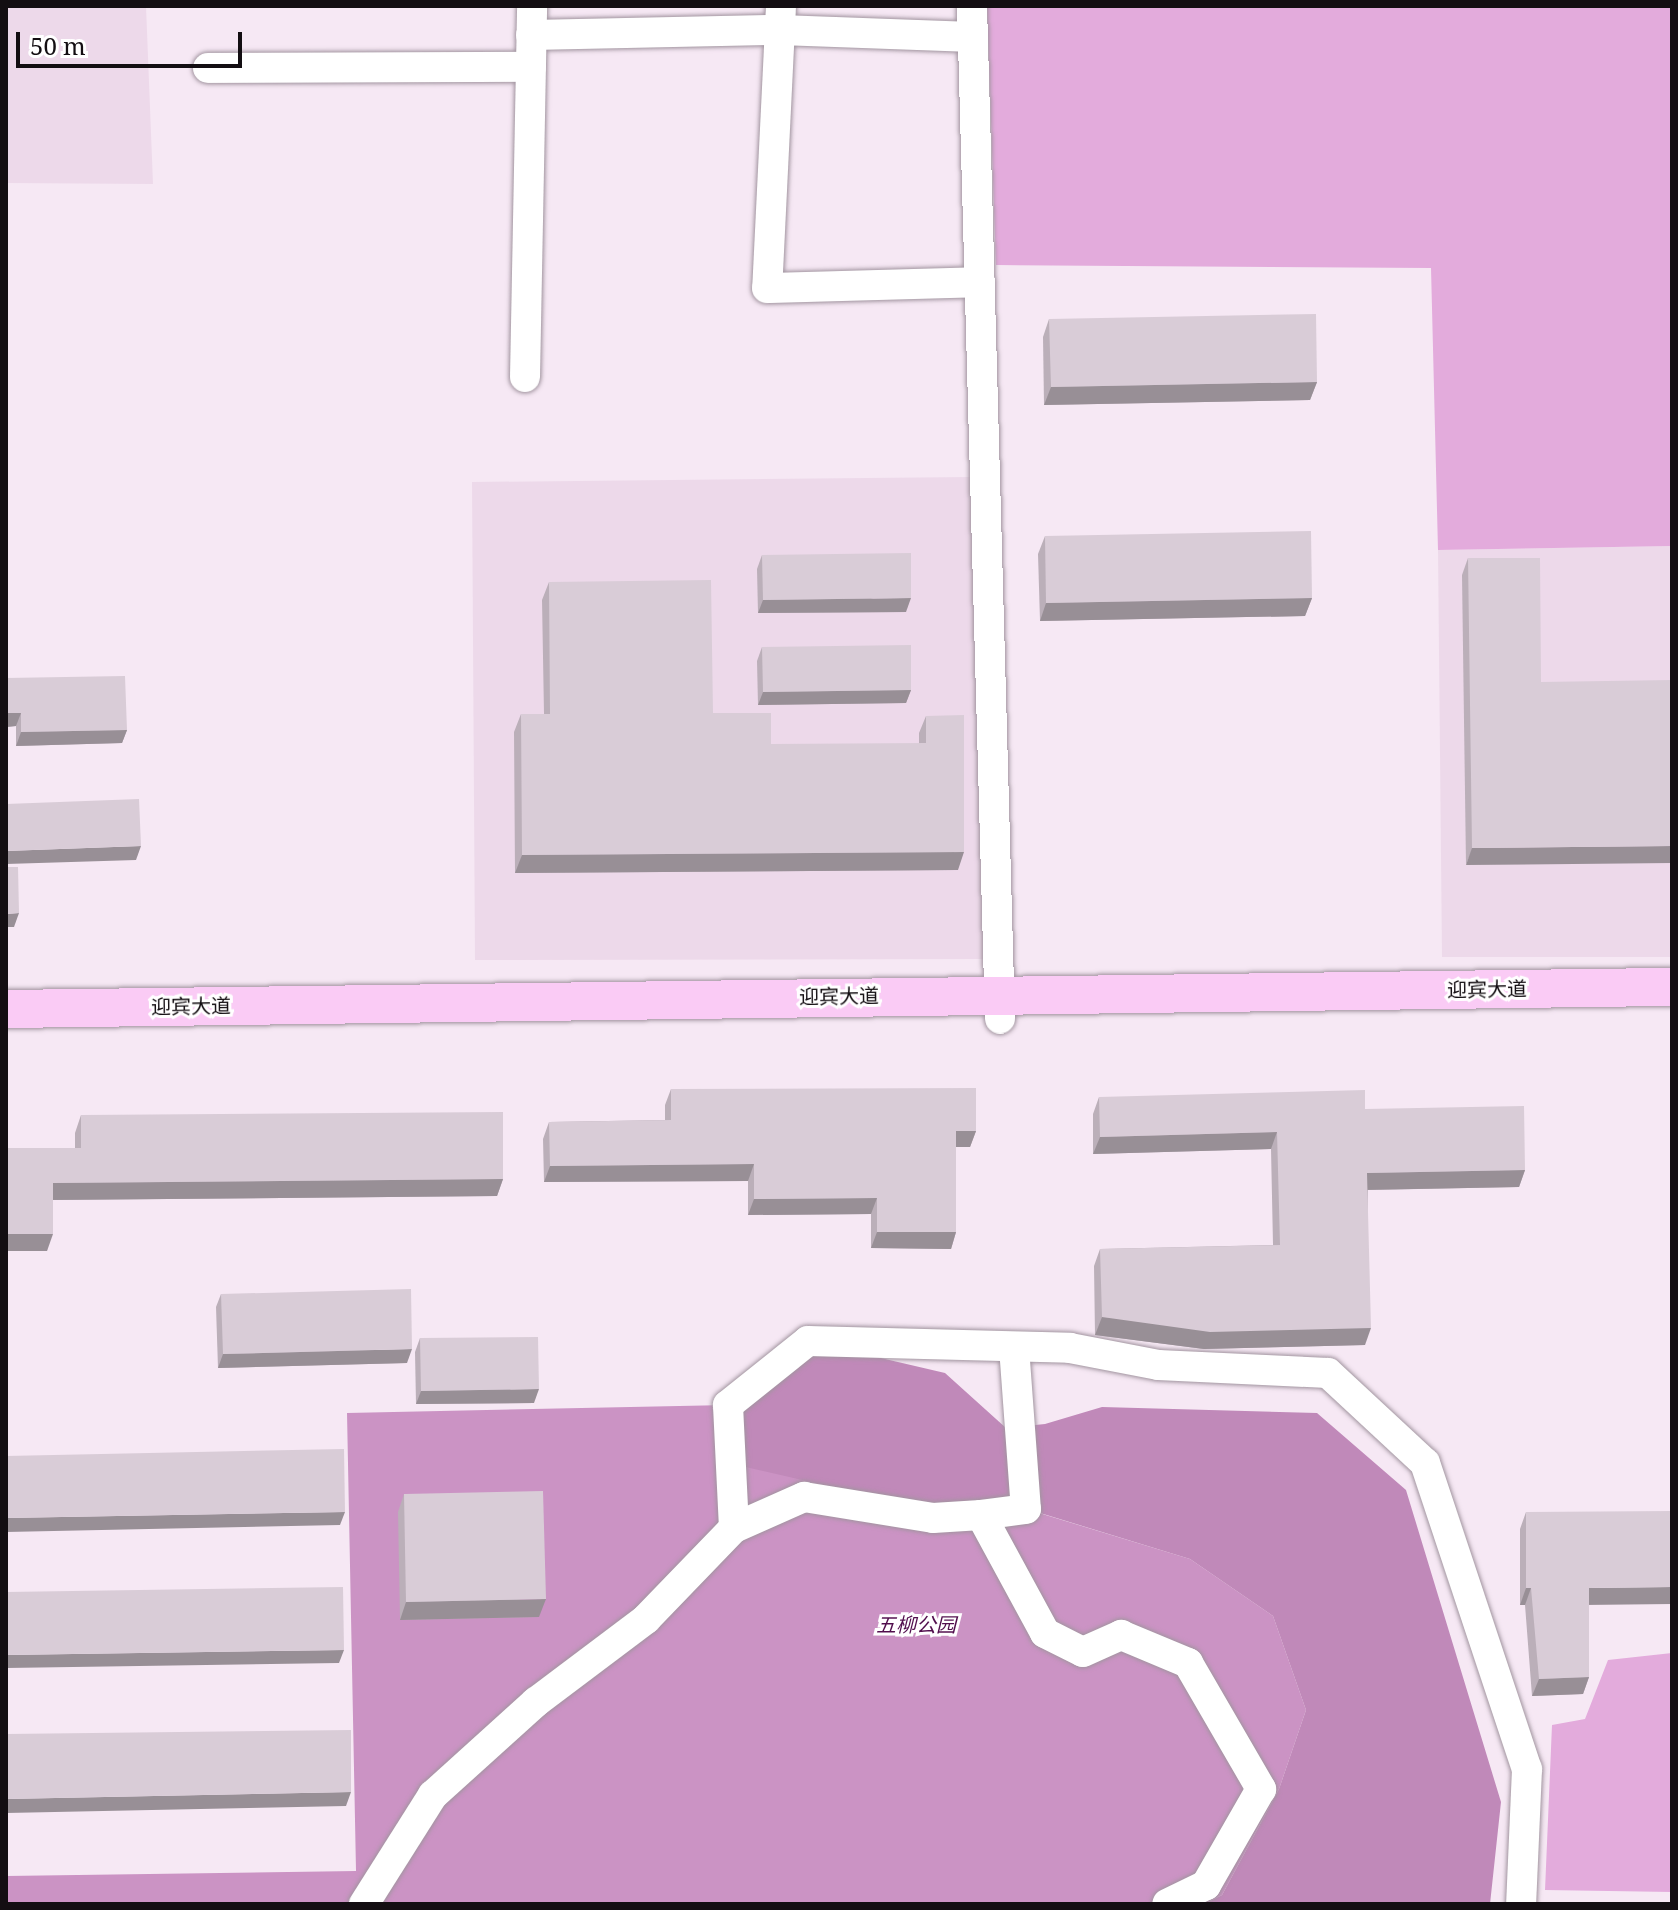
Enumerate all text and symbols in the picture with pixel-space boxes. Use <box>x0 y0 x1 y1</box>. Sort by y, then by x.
scale bar <box>20 16 246 66</box>
text: 50 m <box>30 29 86 62</box>
street label: 迎宾大道 <box>1447 976 1527 1002</box>
street label: 迎宾大道 <box>799 983 879 1009</box>
street label: 迎宾大道 <box>151 993 231 1019</box>
park label: 五柳公园 <box>876 1612 956 1636</box>

